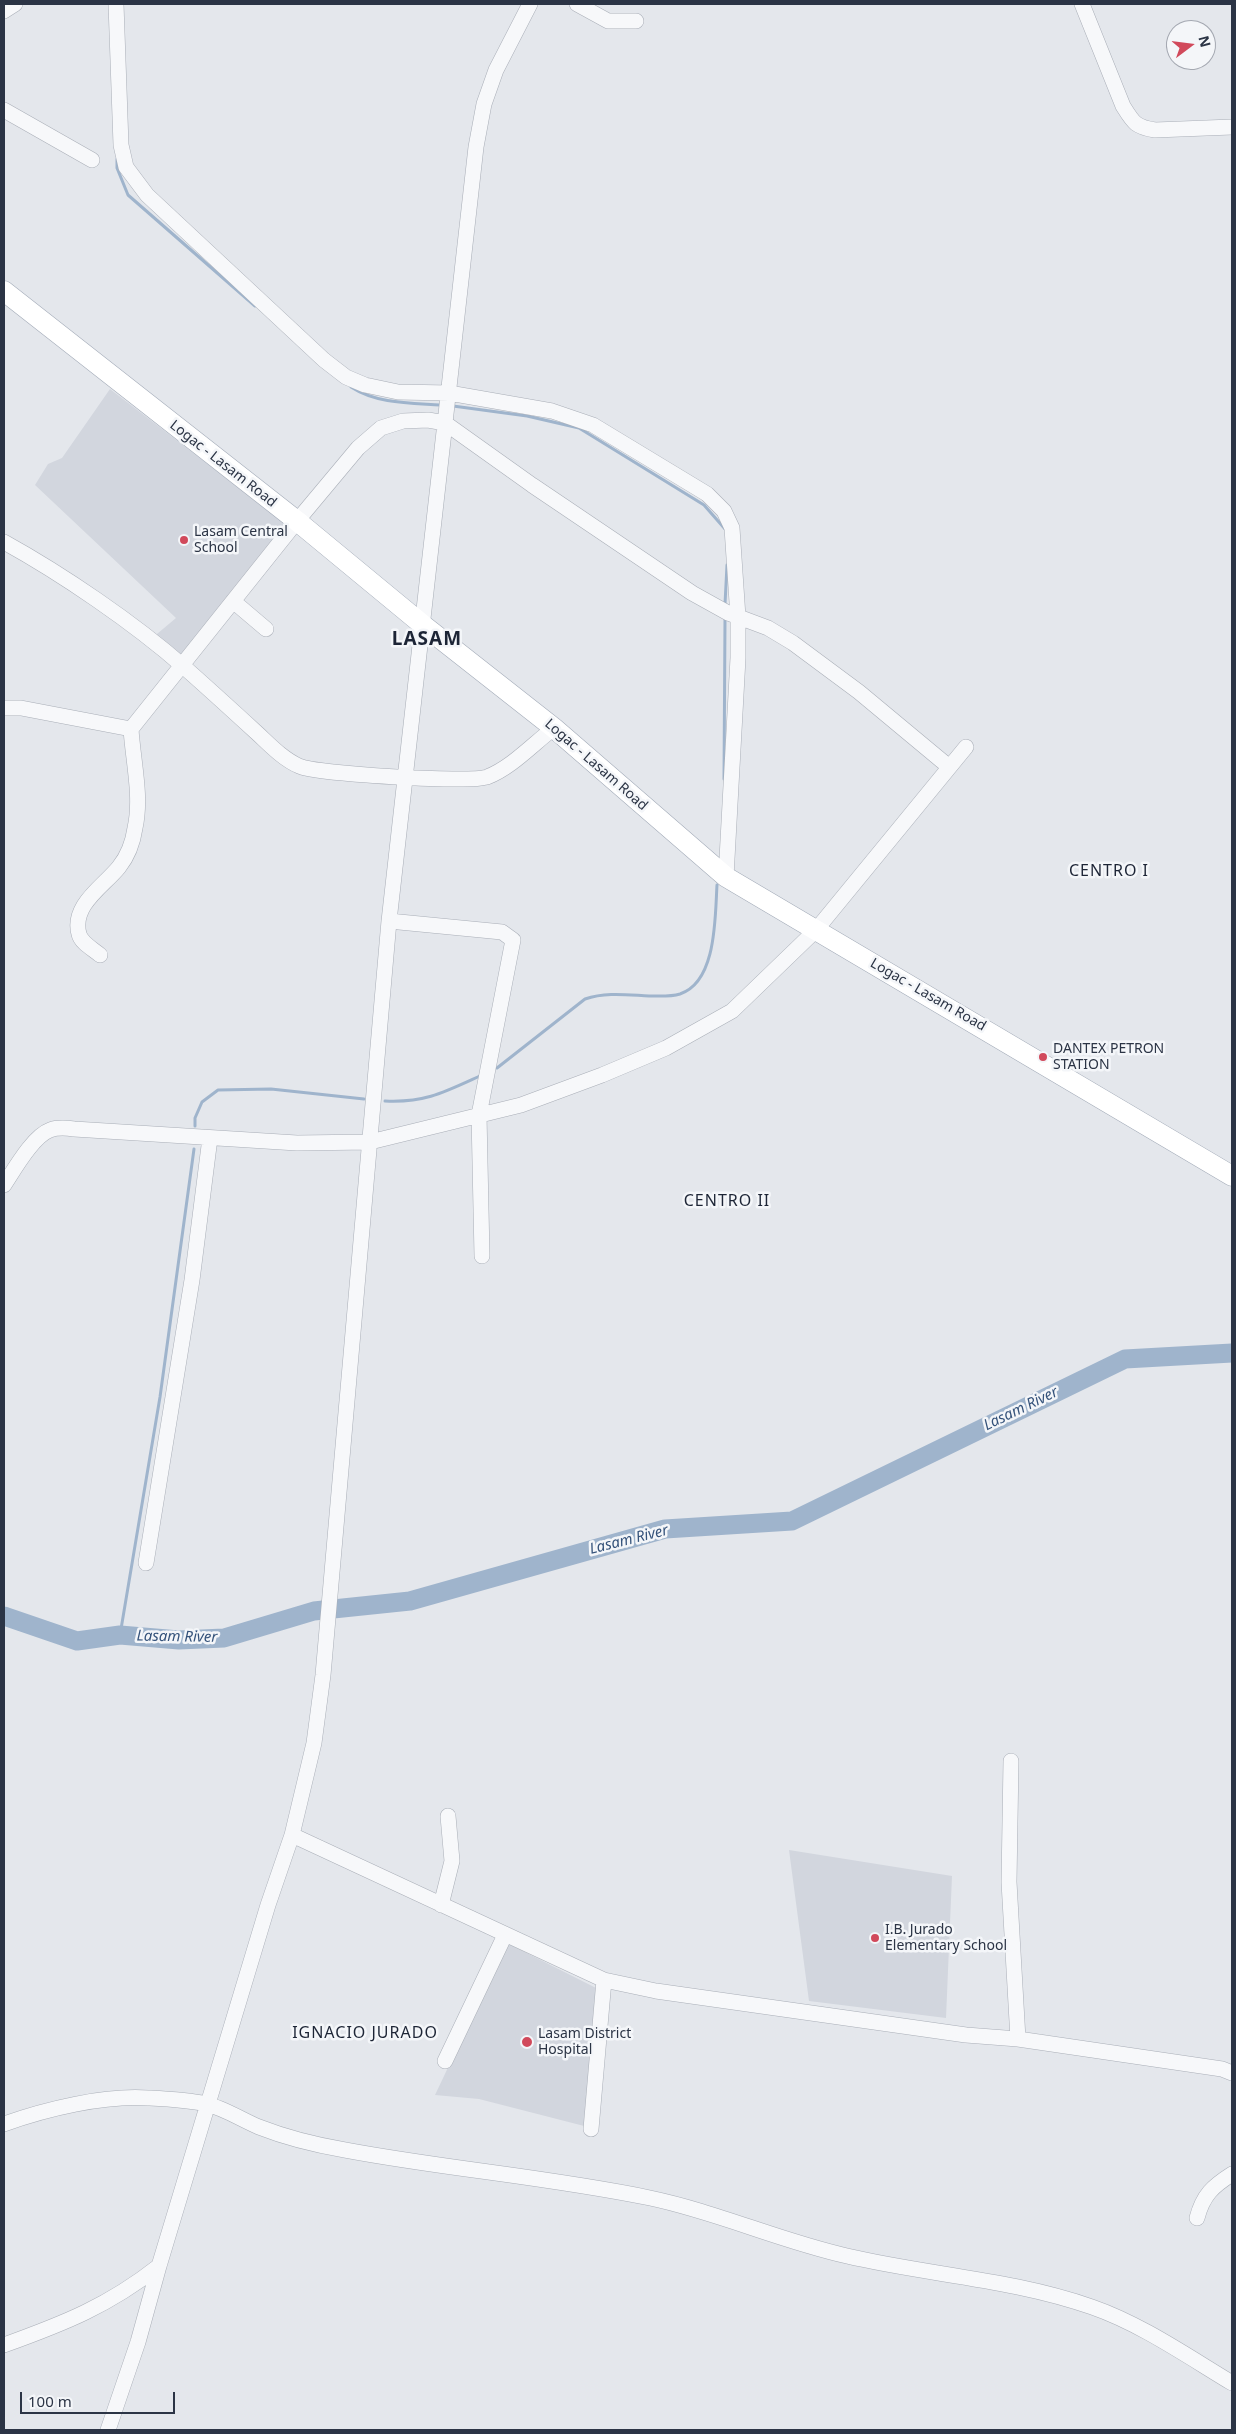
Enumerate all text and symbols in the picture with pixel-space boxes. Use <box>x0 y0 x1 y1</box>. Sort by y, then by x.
north arrow <box>1166 20 1216 70</box>
text: N <box>1194 33 1216 49</box>
street label: Logac - Lasam Road <box>166 417 280 511</box>
place label: Lasam Central School <box>194 524 288 556</box>
marker: Lasam Central School <box>178 534 190 546</box>
district label: LASAM <box>391 629 463 651</box>
street label: Logac - Lasam Road <box>541 716 651 814</box>
district label: CENTRO I <box>1068 861 1150 881</box>
street label: Logac - Lasam Road <box>867 955 989 1035</box>
place label: DANTEX PETRON STATION <box>1053 1041 1164 1074</box>
marker: DANTEX PETRON STATION <box>1037 1051 1049 1063</box>
district label: CENTRO II <box>683 1191 771 1211</box>
water label: Lasam River <box>981 1383 1061 1435</box>
water label: Lasam River <box>588 1522 670 1558</box>
water label: Lasam River <box>137 1627 217 1647</box>
place label: I.B. Jurado Elementary School <box>885 1922 1007 1954</box>
marker: I.B. Jurado Elementary School <box>869 1932 881 1944</box>
district label: IGNACIO JURADO <box>290 2023 440 2043</box>
place label: Lasam District Hospital <box>538 2026 631 2058</box>
marker: Lasam District Hospital <box>520 2035 534 2049</box>
scale bar <box>22 2382 178 2414</box>
text: 100 m <box>28 2391 72 2411</box>

